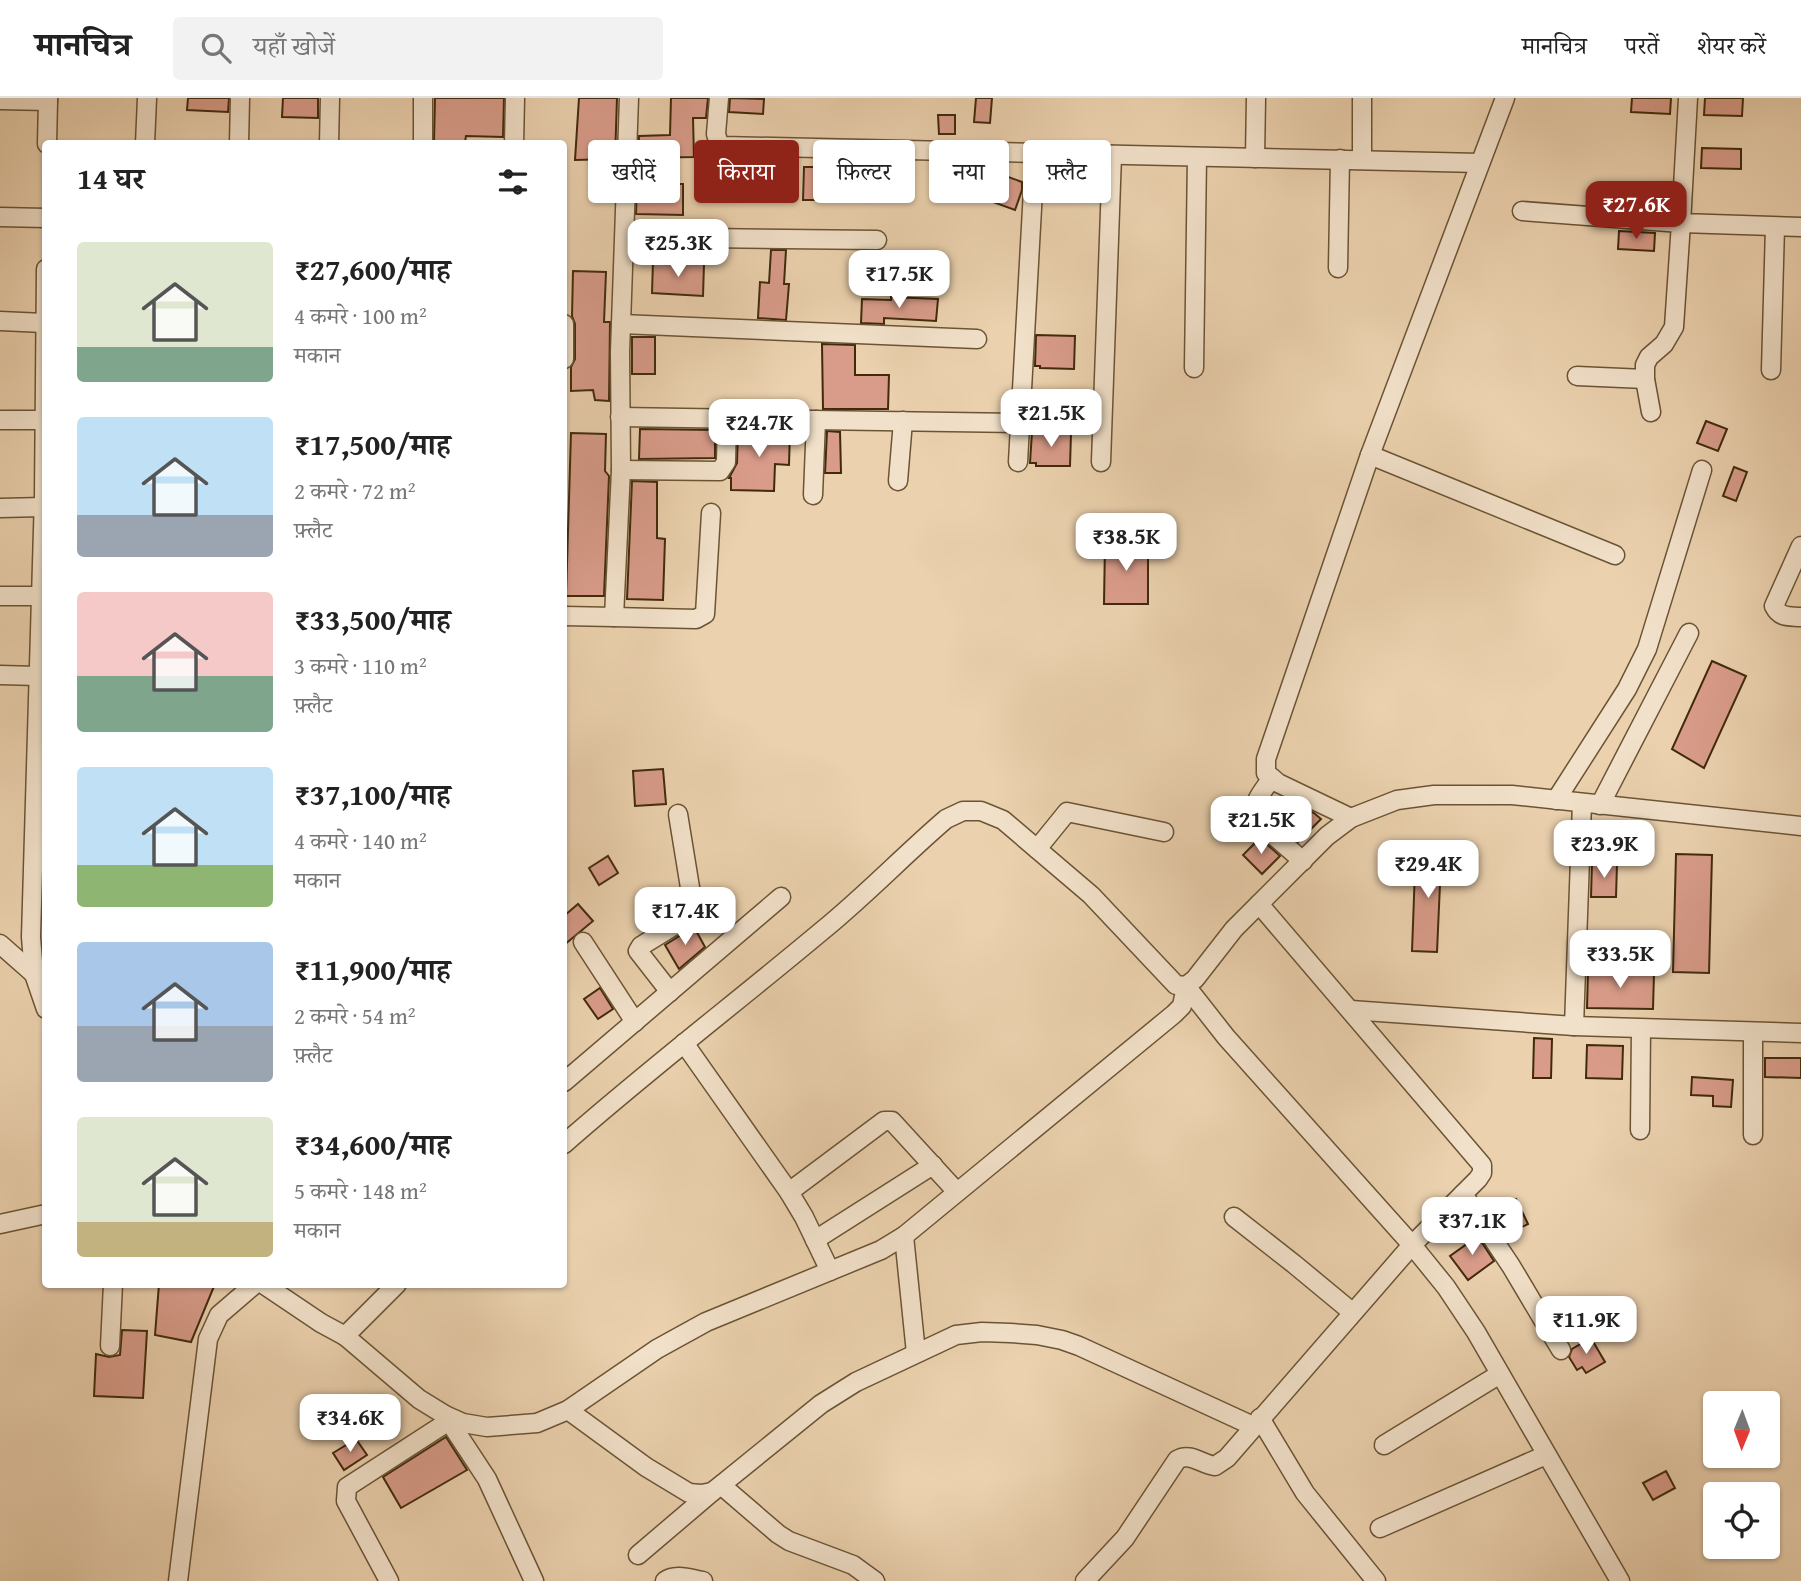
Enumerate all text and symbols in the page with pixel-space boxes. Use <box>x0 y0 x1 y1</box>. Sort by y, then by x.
search box <box>173 17 663 80</box>
text: मानचित्र <box>35 20 131 68</box>
text: यहाँ खोजें <box>253 26 335 65</box>
text: मानचित्र <box>1522 28 1587 63</box>
text: परतें <box>1625 28 1659 63</box>
text: शेयर करें <box>1697 28 1766 63</box>
icon: search <box>197 29 235 67</box>
chip: खरीदें <box>588 140 680 203</box>
chip: किराया <box>694 140 799 203</box>
chip: फ़िल्टर <box>813 140 915 203</box>
chip: नया <box>929 140 1009 203</box>
chip: फ़्लैट <box>1023 140 1111 203</box>
text: 14 घर <box>77 156 144 200</box>
icon: filters <box>494 163 532 201</box>
pin: ₹27.6K <box>1579 181 1693 241</box>
text: ₹27.6K <box>1602 187 1670 220</box>
pin: ₹25.3K <box>621 220 735 279</box>
text: ₹25.3K <box>644 225 712 258</box>
text: ₹27,600/माह <box>294 247 451 291</box>
pin: ₹17.5K <box>842 250 956 310</box>
text: ₹17.5K <box>865 256 933 289</box>
icon: home <box>133 270 217 354</box>
text: 4 कमरे · 100 m² <box>294 299 427 332</box>
text: मकान <box>294 338 341 371</box>
pin: ₹21.5K <box>994 390 1108 449</box>
text: ₹21.5K <box>1017 395 1085 428</box>
pin: ₹24.7K <box>702 400 816 459</box>
text: ₹24.7K <box>725 405 793 438</box>
text: ₹17,500/माह <box>294 422 451 466</box>
icon: home <box>133 445 217 529</box>
text: 2 कमरे · 72 m² <box>294 474 416 507</box>
text: फ़्लैट <box>294 513 332 546</box>
pin: ₹38.5K <box>1069 514 1183 573</box>
text: ₹38.5K <box>1092 519 1160 552</box>
text: ₹33,500/माह <box>294 597 451 641</box>
icon: home <box>133 620 217 704</box>
text: 3 कमरे · 110 m² <box>294 649 427 682</box>
text: फ़्लैट <box>294 688 332 721</box>
text: ₹37,100/माह <box>294 772 451 816</box>
icon: home <box>133 795 217 879</box>
pin: ₹21.5K <box>1204 796 1318 856</box>
text: ₹21.5K <box>1227 802 1295 835</box>
pin: ₹23.9K <box>1547 820 1661 880</box>
text: 4 कमरे · 140 m² <box>294 824 427 857</box>
text: ₹23.9K <box>1570 826 1638 859</box>
pin: ₹29.4K <box>1371 840 1485 900</box>
text: ₹29.4K <box>1394 846 1462 879</box>
text: मकान <box>294 863 341 896</box>
pin: ₹17.4K <box>628 888 742 947</box>
text: ₹17.4K <box>651 893 719 926</box>
pin: ₹33.5K <box>1563 930 1677 990</box>
text: ₹33.5K <box>1586 936 1654 969</box>
text: ₹11,900/माह <box>294 947 451 991</box>
icon: home <box>133 970 217 1054</box>
text: 2 कमरे · 54 m² <box>294 999 416 1032</box>
text: फ़्लैट <box>294 1038 332 1071</box>
text: ₹34,600/माह <box>294 1122 451 1166</box>
icon: home <box>133 1145 217 1229</box>
text: 5 कमरे · 148 m² <box>294 1174 427 1207</box>
pin: ₹37.1K <box>1415 1198 1529 1257</box>
text: ₹37.1K <box>1438 1203 1506 1236</box>
text: मकान <box>294 1213 341 1246</box>
pin: ₹11.9K <box>1529 1296 1643 1356</box>
text: ₹11.9K <box>1552 1302 1620 1335</box>
north arrow <box>1703 1391 1780 1468</box>
map controls <box>1703 1391 1780 1559</box>
pin: ₹34.6K <box>293 1394 407 1454</box>
text: ₹34.6K <box>316 1400 384 1433</box>
button: locate <box>1703 1482 1780 1559</box>

